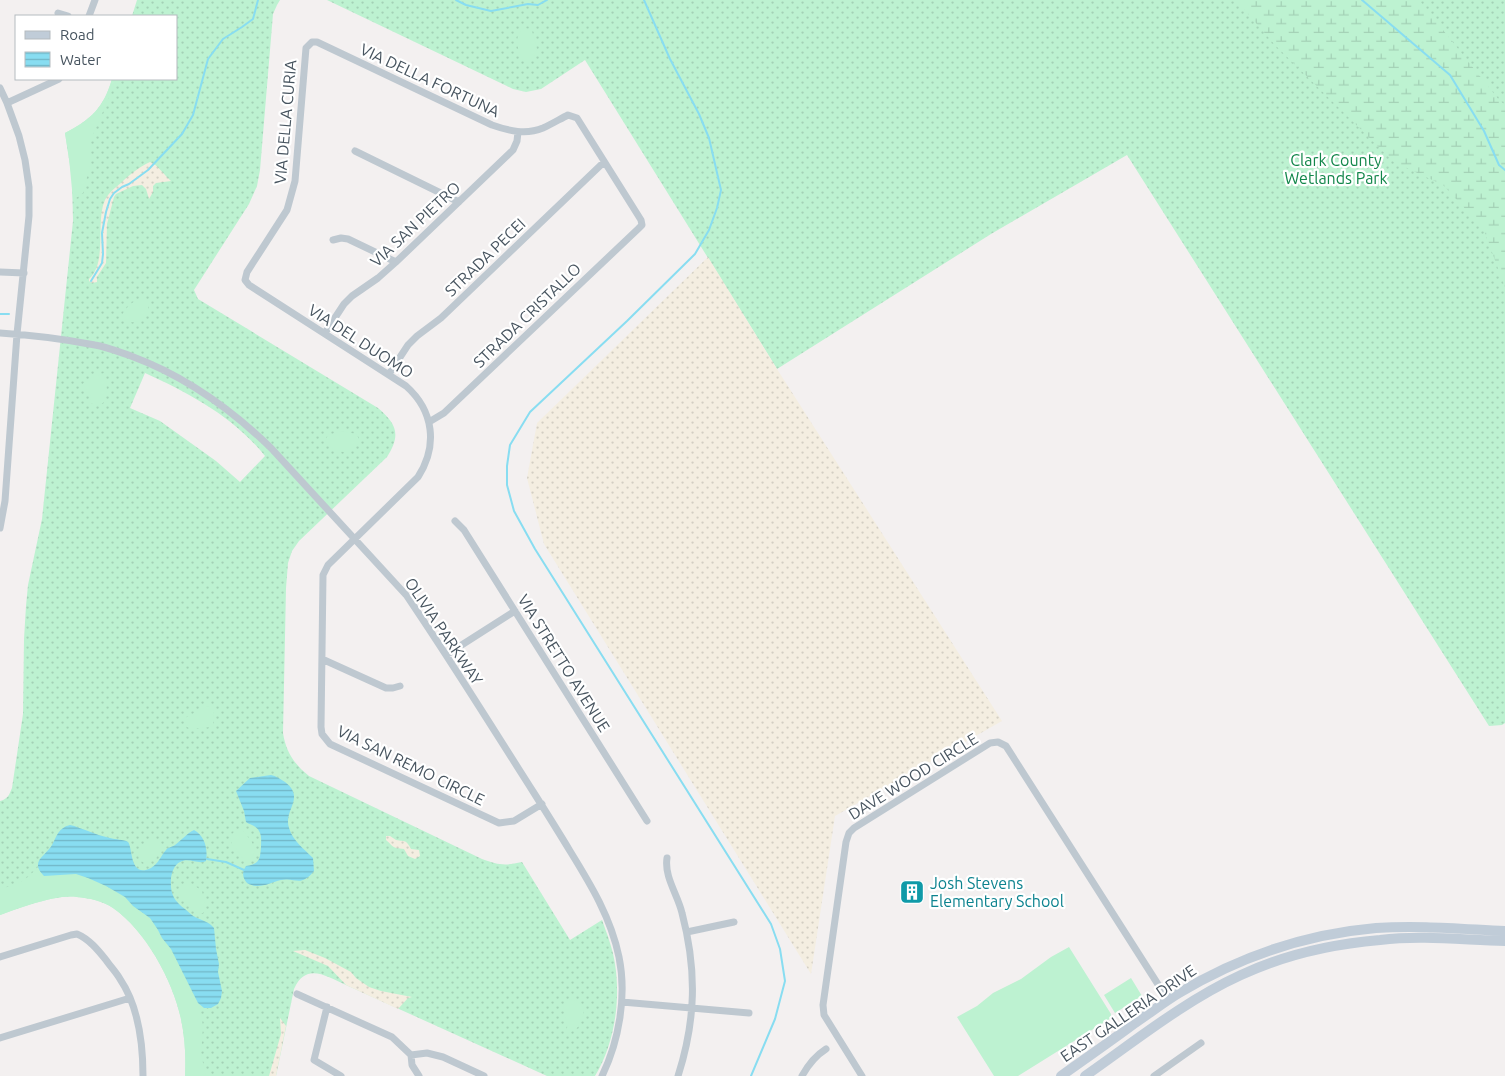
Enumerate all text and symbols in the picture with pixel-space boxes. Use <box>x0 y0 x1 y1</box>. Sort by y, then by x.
legend <box>15 15 178 80</box>
text: Road <box>60 26 95 43</box>
street label: VIA DELLA FORTUNA <box>357 40 503 120</box>
text: Water <box>60 51 101 68</box>
street label: VIA DELLA CURIA <box>271 59 299 185</box>
park label: Clark County Wetlands Park <box>1284 151 1388 187</box>
street label: VIA SAN PIETRO <box>366 178 464 270</box>
street label: STRADA PECEI <box>441 214 529 300</box>
street label: STRADA CRISTALLO <box>470 259 584 371</box>
street label: VIA DEL DUOMO <box>305 300 417 382</box>
street label: OLIVIA PARKWAY <box>402 574 487 689</box>
street label: VIA STRETTO AVENUE <box>514 591 614 735</box>
street label: VIA SAN REMO CIRCLE <box>334 721 488 809</box>
street label: DAVE WOOD CIRCLE <box>845 729 981 823</box>
place label: Josh Stevens Elementary School <box>930 874 1064 910</box>
building icon: Josh Stevens Elementary School <box>899 879 925 905</box>
street label: EAST GALLERIA DRIVE <box>1057 961 1199 1065</box>

